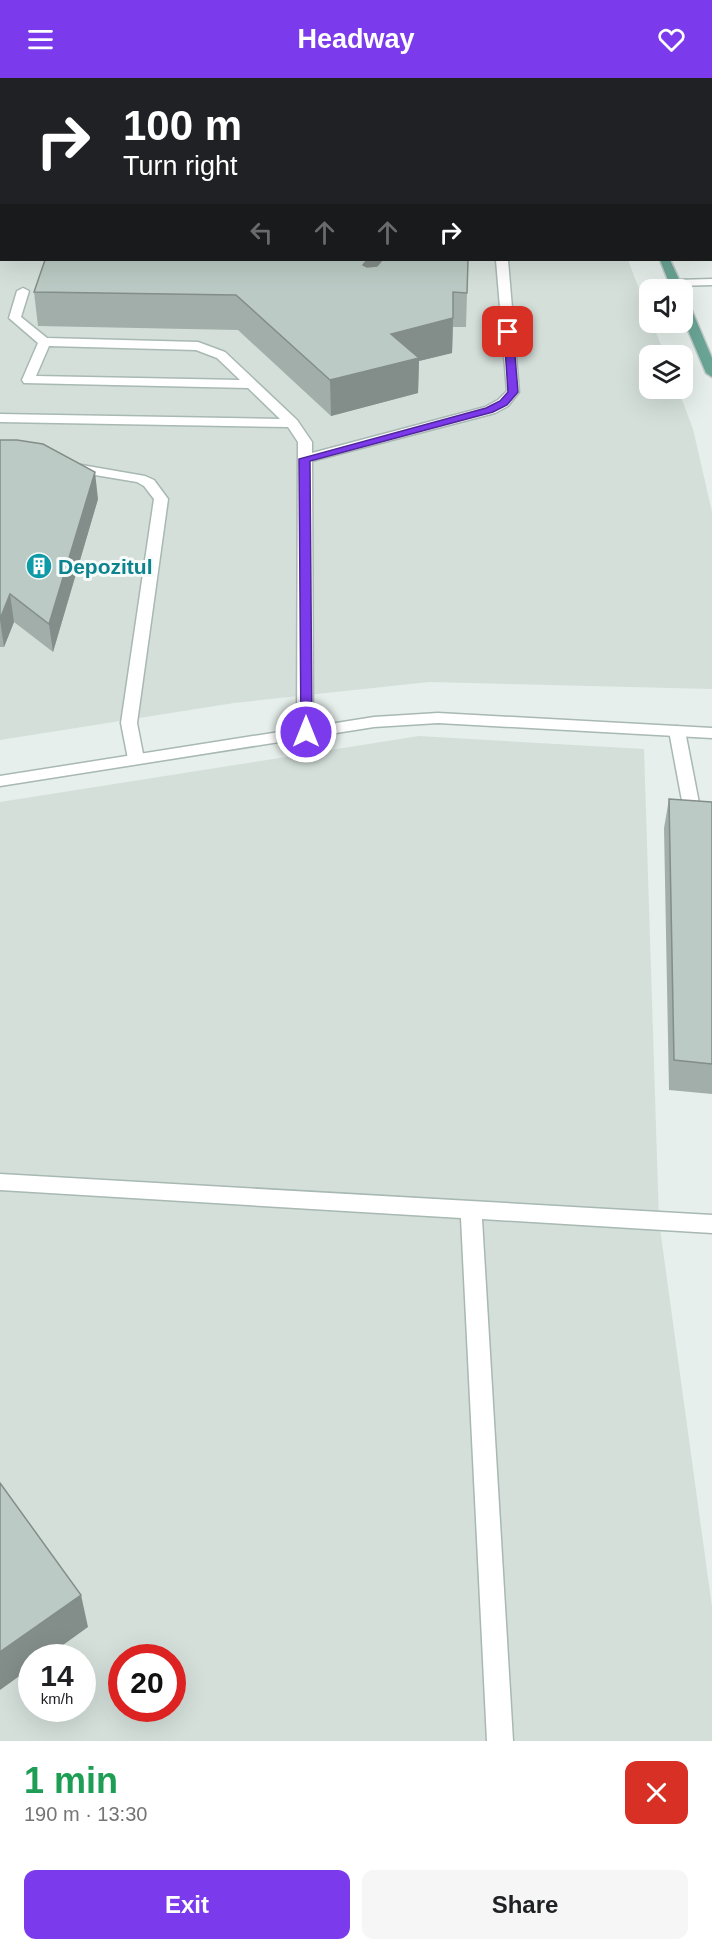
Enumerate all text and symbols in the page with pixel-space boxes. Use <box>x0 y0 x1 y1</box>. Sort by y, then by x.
icon: menu <box>24 23 57 56</box>
icon: heart <box>655 23 688 56</box>
text: Headway <box>297 24 415 54</box>
icon: right <box>24 102 102 180</box>
text: 100 m <box>123 102 242 149</box>
text: Turn right <box>123 151 238 181</box>
icon: left <box>245 216 278 249</box>
icon: ahead <box>308 216 341 249</box>
icon: ahead <box>371 216 404 249</box>
icon: right <box>434 216 467 249</box>
map controls <box>639 279 693 399</box>
button: sound <box>639 279 693 333</box>
pin <box>482 306 533 357</box>
icon: arrive <box>491 315 524 348</box>
button: layers <box>639 345 693 399</box>
building icon: Depozitul <box>24 551 54 581</box>
place label: Depozitul <box>58 555 153 578</box>
position arrow <box>274 700 338 764</box>
speed limit sign: 20 <box>108 1644 186 1722</box>
text: 14 <box>40 1659 74 1692</box>
text: km/h <box>41 1690 73 1707</box>
text: 1 min <box>24 1760 118 1801</box>
button: close <box>625 1761 688 1824</box>
text: 190 m · 13:30 <box>24 1803 147 1825</box>
button: Exit <box>24 1870 350 1939</box>
button: Share <box>362 1870 688 1939</box>

